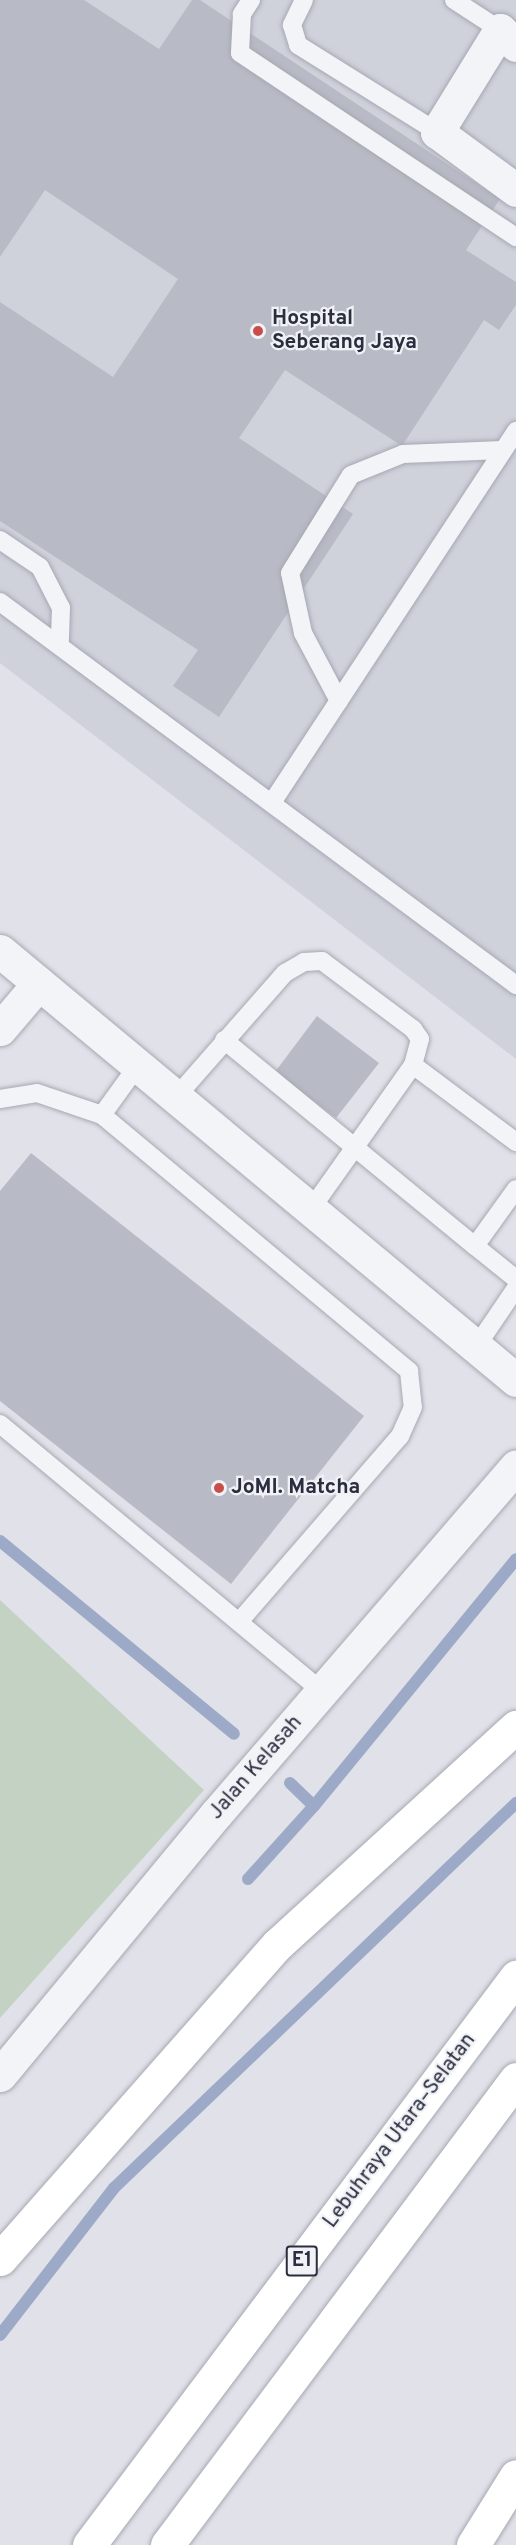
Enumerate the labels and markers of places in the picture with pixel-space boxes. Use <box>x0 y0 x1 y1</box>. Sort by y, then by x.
place label: Hospital Seberang Jaya <box>272 306 417 356</box>
marker: Hospital Seberang Jaya <box>249 322 267 340</box>
place label: JoMI. Matcha <box>231 1475 360 1501</box>
marker: JoMI. Matcha <box>212 1481 226 1495</box>

